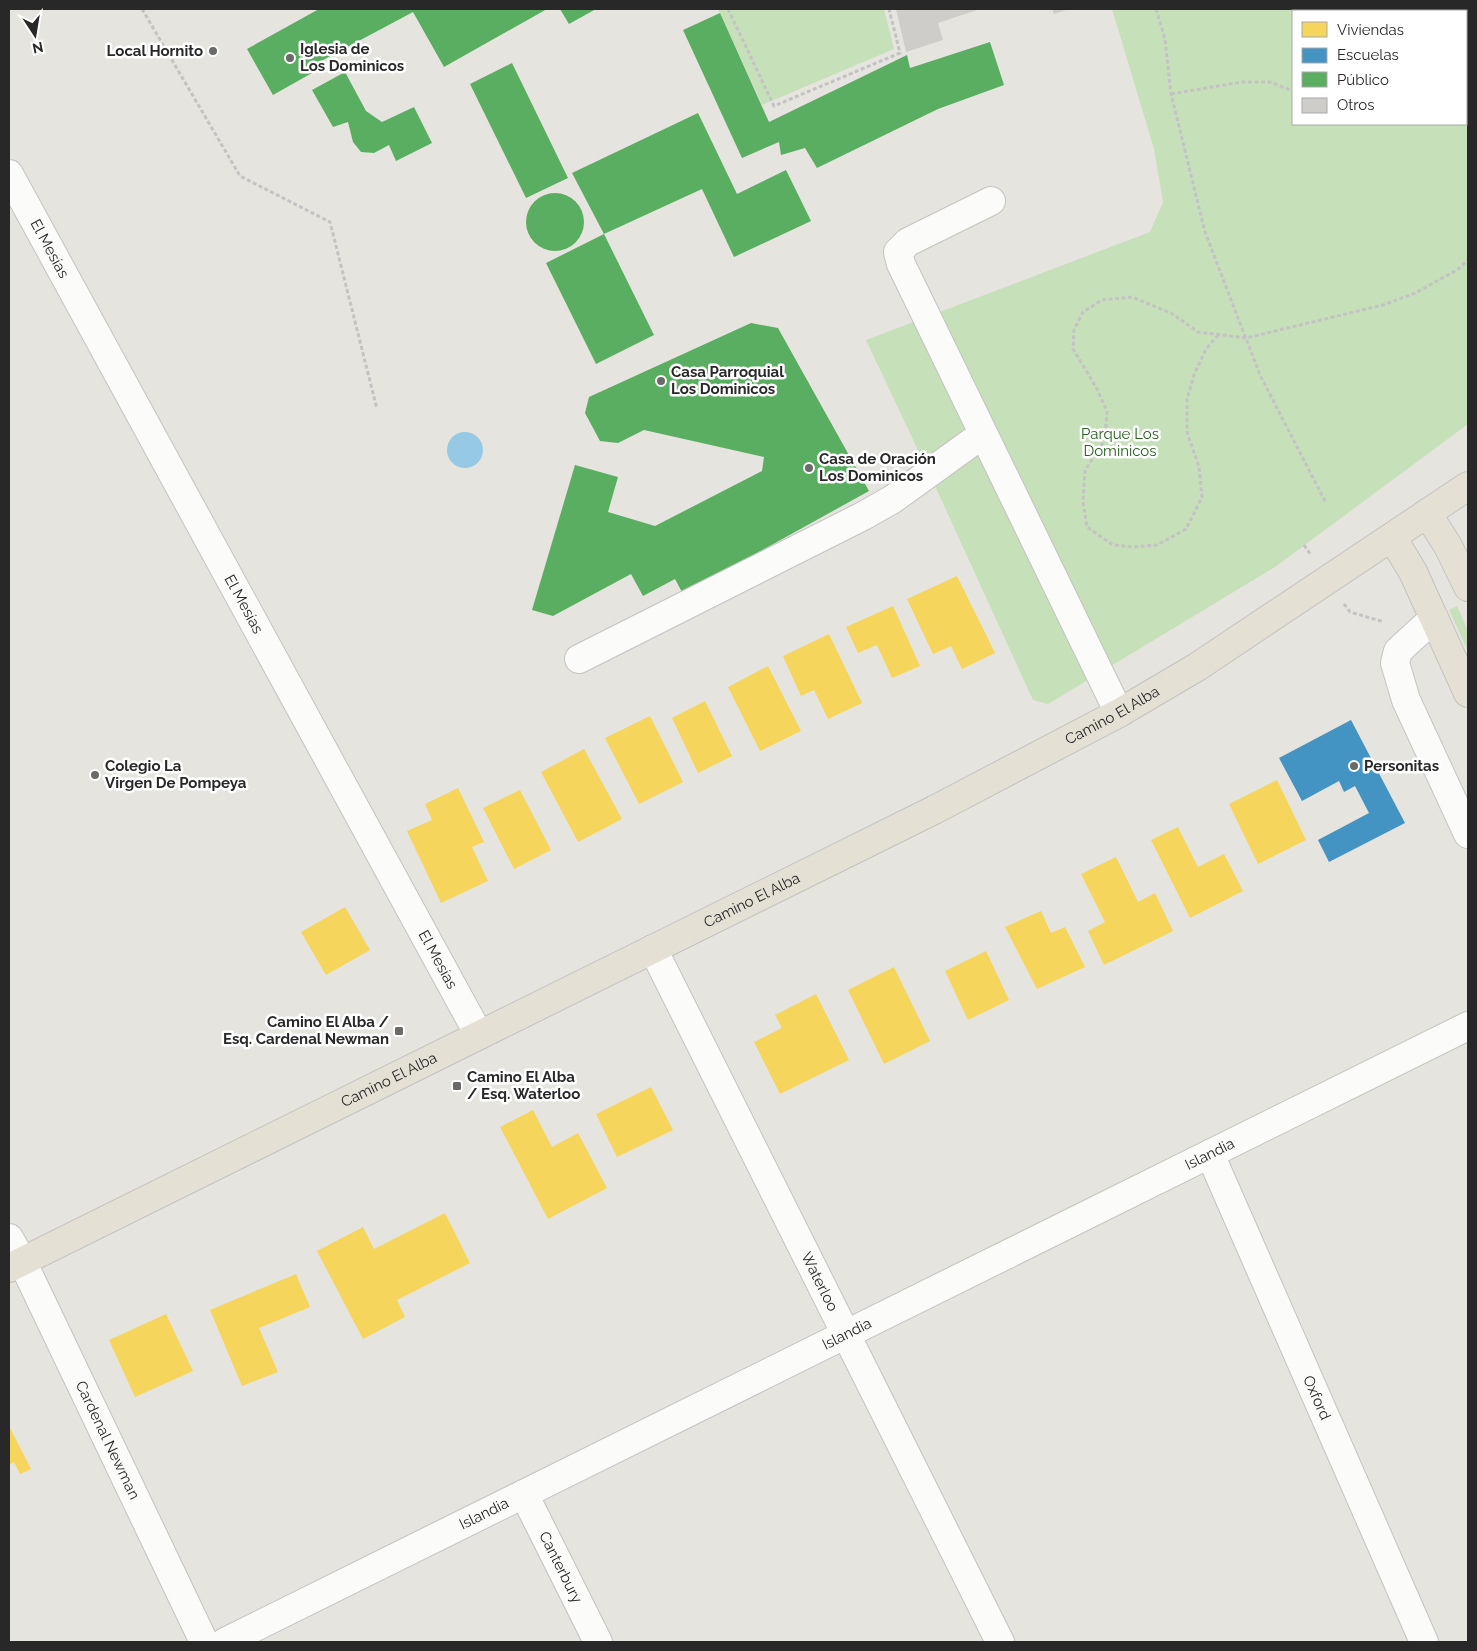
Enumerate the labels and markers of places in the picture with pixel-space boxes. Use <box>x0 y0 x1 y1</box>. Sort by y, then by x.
place label: Iglesia de Los Dominicos <box>300 40 404 75</box>
place label: Local Hornito <box>107 42 203 60</box>
marker: Local Hornito <box>207 45 219 57</box>
marker: Iglesia de Los Dominicos <box>284 52 296 64</box>
place label: Casa Parroquial Los Dominicos <box>671 363 784 398</box>
marker: Casa Parroquial Los Dominicos <box>655 375 667 387</box>
place label: Casa de Oración Los Dominicos <box>819 450 936 485</box>
marker: Casa de Oración Los Dominicos <box>803 462 815 474</box>
place label: Colegio La Virgen De Pompeya <box>105 757 247 792</box>
place label: Personitas <box>1364 757 1439 775</box>
marker: Personitas <box>1348 760 1360 772</box>
marker: Colegio La Virgen De Pompeya <box>89 769 101 781</box>
place label: Camino El Alba / Esq. Cardenal Newman <box>223 1013 390 1048</box>
marker: Camino El Alba / Esq. Cardenal Newman <box>393 1025 405 1037</box>
place label: Camino El Alba / Esq. Waterloo <box>467 1068 580 1103</box>
marker: Camino El Alba / Esq. Waterloo <box>451 1080 463 1092</box>

